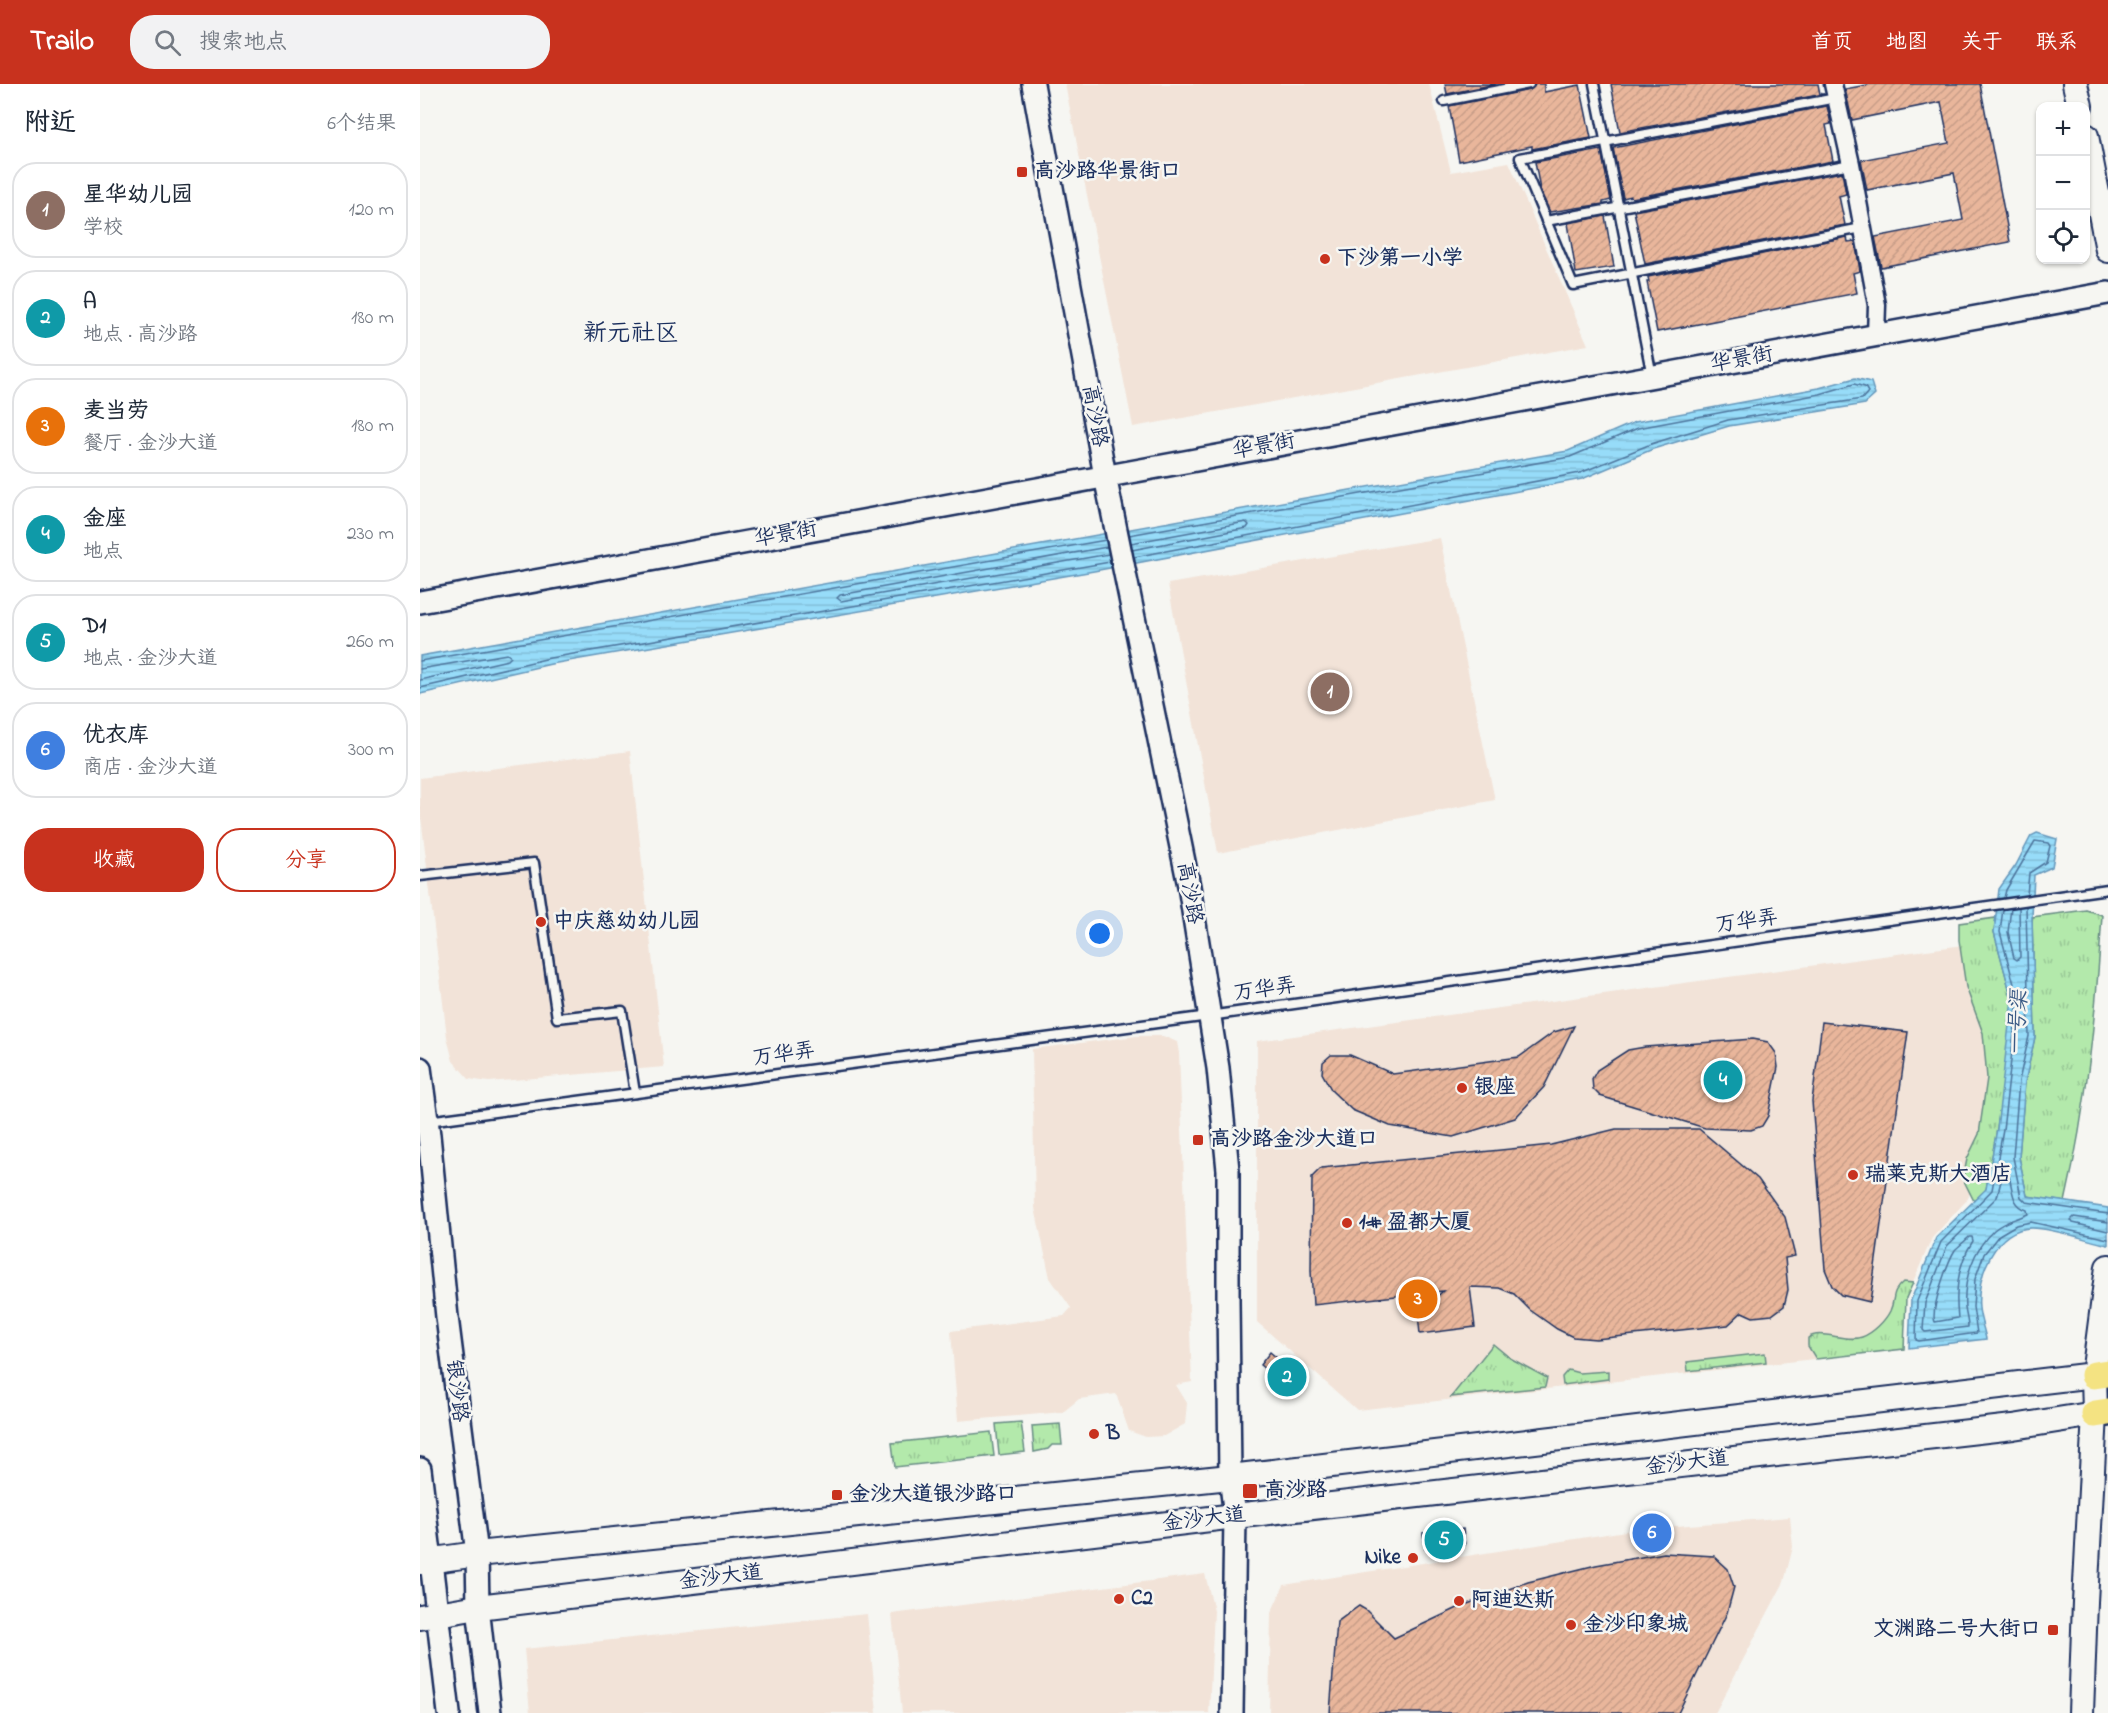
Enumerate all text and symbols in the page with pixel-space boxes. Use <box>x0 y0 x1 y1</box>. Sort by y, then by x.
search box <box>130 15 550 69</box>
text: Trailo <box>30 22 94 63</box>
icon: search <box>151 26 184 59</box>
text: 搜索地点 <box>199 27 287 59</box>
text: 首页 <box>1811 28 1853 58</box>
text: 地图 <box>1886 28 1928 58</box>
text: 关于 <box>1961 28 2003 58</box>
text: 联系 <box>2036 28 2078 58</box>
map controls <box>2036 102 2090 264</box>
button: + <box>2036 102 2090 156</box>
text: 附近 <box>24 105 76 143</box>
text: 6个结果 <box>327 110 396 139</box>
button: − <box>2036 156 2090 210</box>
place label: 高沙路华景街口 <box>1034 157 1181 187</box>
marker: 高沙路华景街口 <box>1015 165 1029 179</box>
text: 星华幼儿园 <box>83 180 193 212</box>
text: 1 <box>42 196 49 225</box>
text: 120 m <box>349 196 394 225</box>
button: locate <box>2036 210 2090 264</box>
text: 学校 <box>83 214 123 243</box>
place label: 下沙第一小学 <box>1337 244 1463 274</box>
marker: 下沙第一小学 <box>1318 252 1332 266</box>
text: A <box>83 287 97 319</box>
text: 2 <box>41 304 50 333</box>
text: 180 m <box>351 304 394 333</box>
district label: 新元社区 <box>583 317 679 352</box>
text: 地点 · 高沙路 <box>83 321 197 350</box>
street label: 华景街 <box>1708 340 1776 380</box>
street label: 高沙路 <box>1074 382 1114 450</box>
text: 麦当劳 <box>83 396 149 428</box>
text: 3 <box>41 412 50 441</box>
text: 180 m <box>351 412 394 441</box>
street label: 华景街 <box>1230 427 1298 467</box>
text: 餐厅 · 金沙大道 <box>83 430 217 459</box>
text: 金座 <box>83 504 127 536</box>
street label: 华景街 <box>752 515 820 555</box>
text: 4 <box>41 520 50 549</box>
text: 230 m <box>347 520 394 549</box>
text: 地点 <box>83 538 123 567</box>
text: D1 <box>83 611 106 643</box>
text: 5 <box>40 628 51 657</box>
text: 260 m <box>346 628 394 657</box>
text: 地点 · 金沙大道 <box>83 645 217 674</box>
pin: 1 <box>1310 670 1350 714</box>
text: 优衣库 <box>83 720 149 752</box>
text: 6 <box>41 736 50 765</box>
text: 300 m <box>348 736 394 765</box>
text: 商店 · 金沙大道 <box>83 754 217 783</box>
button: 收藏 <box>24 828 204 892</box>
button: 分享 <box>216 828 396 892</box>
street label: 高沙路 <box>1169 859 1209 927</box>
street label: 万华弄 <box>1714 903 1780 941</box>
place label: 中庆慈幼幼儿园 <box>553 907 700 937</box>
marker: 中庆慈幼幼儿园 <box>534 915 548 929</box>
your location <box>1085 919 1114 948</box>
street label: 万华弄 <box>1232 971 1298 1009</box>
water label: 一号渠 <box>2001 987 2037 1057</box>
street label: 万华弄 <box>751 1036 817 1074</box>
pin: 4 <box>1704 1058 1742 1102</box>
place label: 银座 <box>1474 1073 1516 1103</box>
marker: 银座 <box>1455 1081 1469 1095</box>
place label: 高沙路金沙大道口 <box>1210 1125 1378 1155</box>
marker: 高沙路金沙大道口 <box>1191 1133 1205 1147</box>
place label: 瑞莱克斯大酒店 <box>1865 1160 2012 1190</box>
marker: 瑞莱克斯大酒店 <box>1846 1168 1860 1182</box>
place label: 1# 盈都大厦 <box>1359 1208 1471 1238</box>
marker: 1# 盈都大厦 <box>1340 1216 1354 1230</box>
pin: 3 <box>1398 1276 1438 1322</box>
pin: 2 <box>1268 1354 1306 1400</box>
street label: 银沙路 <box>437 1358 475 1424</box>
place label: B <box>1105 1419 1120 1449</box>
marker: B <box>1087 1427 1101 1441</box>
street label: 金沙大道 <box>1643 1444 1731 1484</box>
place label: 高沙路 <box>1264 1476 1327 1506</box>
place label: 金沙大道银沙路口 <box>849 1480 1017 1510</box>
marker: 高沙路 <box>1241 1482 1259 1500</box>
marker: 金沙大道银沙路口 <box>830 1488 844 1502</box>
street label: 金沙大道 <box>1160 1500 1248 1540</box>
pin: 6 <box>1632 1510 1672 1556</box>
pin: 5 <box>1424 1518 1464 1562</box>
place label: Nike <box>1364 1543 1402 1573</box>
marker: Nike <box>1406 1551 1420 1565</box>
street label: 金沙大道 <box>677 1558 765 1598</box>
place label: C2 <box>1131 1584 1154 1614</box>
place label: 阿迪达斯 <box>1471 1586 1555 1616</box>
marker: C2 <box>1112 1592 1126 1606</box>
marker: 阿迪达斯 <box>1452 1594 1466 1608</box>
place label: 金沙印象城 <box>1583 1610 1688 1640</box>
place label: 文渊路二号大街口 <box>1873 1615 2041 1645</box>
marker: 金沙印象城 <box>1564 1618 1578 1632</box>
marker: 文渊路二号大街口 <box>2046 1623 2060 1637</box>

